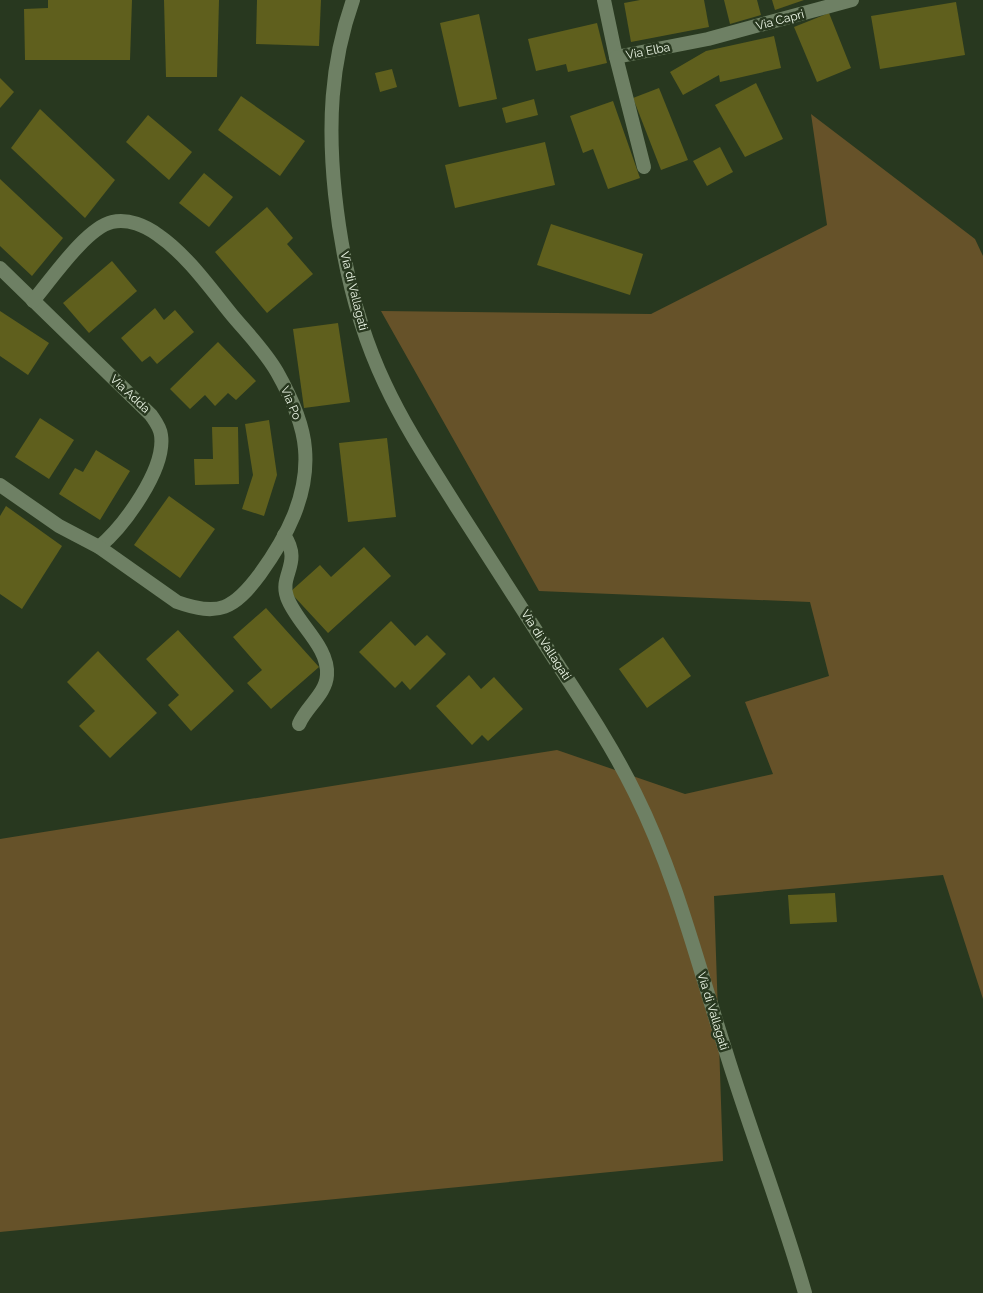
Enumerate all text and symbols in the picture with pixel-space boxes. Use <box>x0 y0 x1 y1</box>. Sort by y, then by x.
street label: Via Capri <box>754 7 806 33</box>
street label: Via Elba <box>625 40 671 62</box>
street label: Via di Vallagati <box>337 250 371 332</box>
street label: Via Adda <box>107 372 153 416</box>
street label: Via Po <box>278 384 304 422</box>
street label: Via di Vallagati <box>518 607 574 683</box>
street label: Via di Vallagati <box>694 970 732 1052</box>

